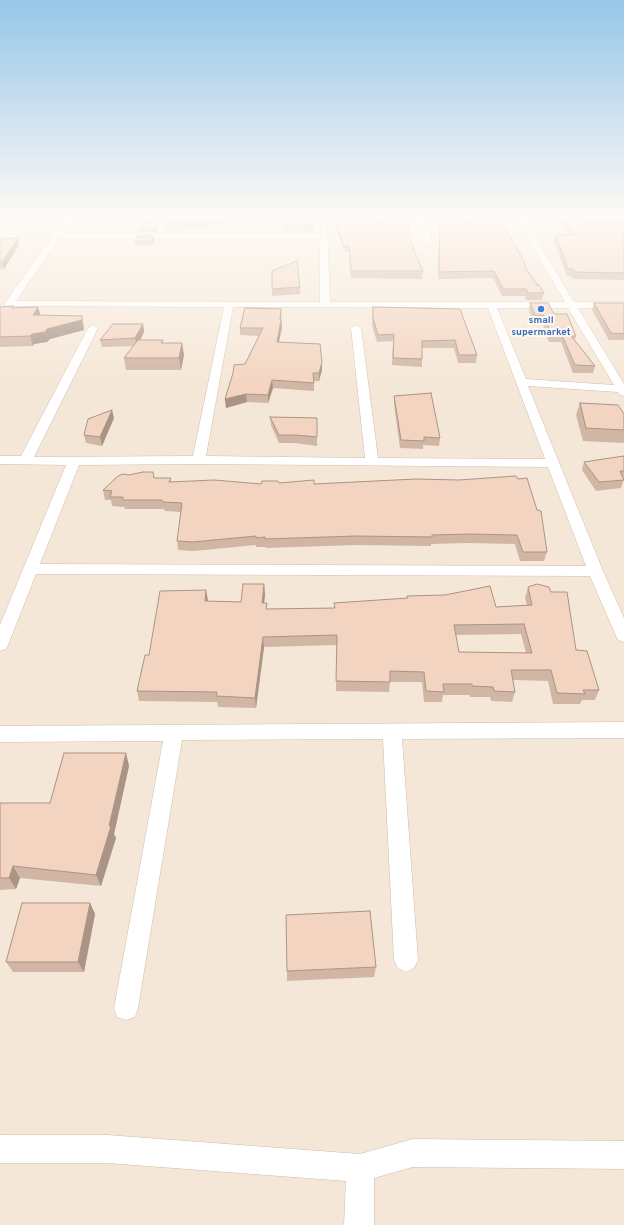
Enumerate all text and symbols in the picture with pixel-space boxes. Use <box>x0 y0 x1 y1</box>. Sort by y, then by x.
marker: small supermarket <box>536 304 546 314</box>
place label: small supermarket <box>511 315 571 338</box>

